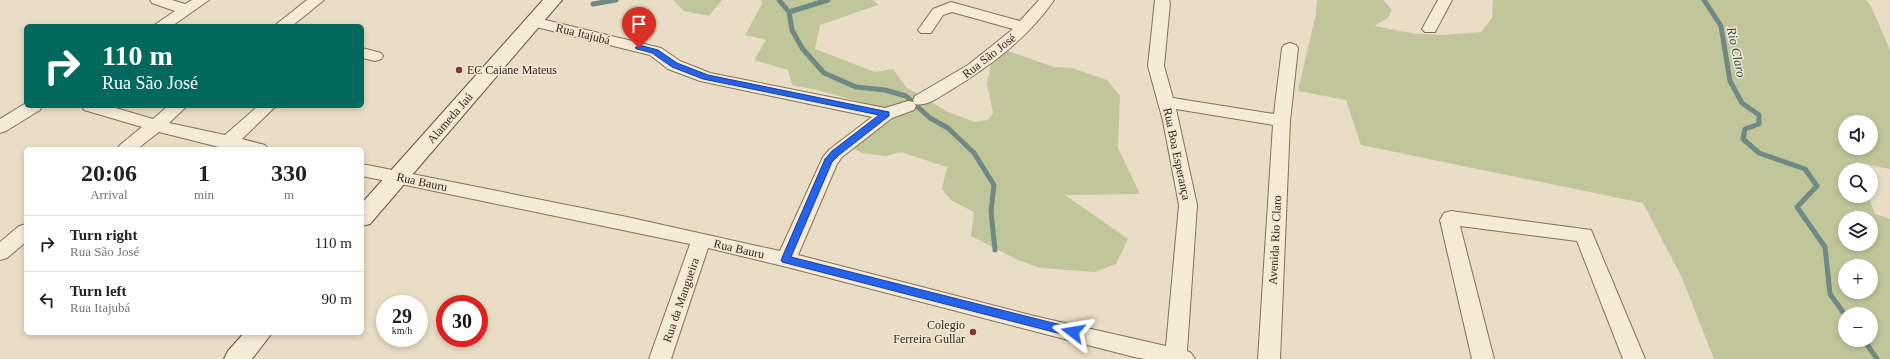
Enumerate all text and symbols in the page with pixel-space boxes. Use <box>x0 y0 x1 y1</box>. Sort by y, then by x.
pin <box>622 7.0 656 48</box>
icon: arrive <box>628 13 650 35</box>
street label: Rua Itajubá <box>554 20 612 48</box>
water label: Rio Claro <box>1724 25 1749 79</box>
street label: Rua São José <box>959 31 1019 81</box>
icon: right <box>36 40 88 92</box>
text: 110 m <box>102 40 173 71</box>
place label: EC Caiane Mateus <box>467 63 557 77</box>
marker: EC Caiane Mateus <box>454 65 464 75</box>
text: Rua São José <box>102 73 198 93</box>
street label: Alameda Jaú <box>424 90 476 146</box>
street label: Rua Boa Esperança <box>1160 107 1194 202</box>
map controls <box>1838 115 1878 347</box>
button: sound <box>1838 115 1878 155</box>
text: 20:06 <box>81 160 137 186</box>
text: 1 <box>198 160 210 186</box>
text: 330 <box>271 160 307 186</box>
button: search <box>1838 163 1878 203</box>
street label: Rua Bauru <box>395 170 449 194</box>
text: Arrival <box>90 187 128 202</box>
text: min <box>194 187 214 202</box>
text: m <box>284 187 294 202</box>
street label: Avenida Rio Claro <box>1266 195 1284 285</box>
button: layers <box>1838 211 1878 251</box>
text: Turn right <box>70 227 137 243</box>
icon: right <box>36 233 58 255</box>
text: 110 m <box>315 235 352 251</box>
street label: Rua Bauru <box>712 236 766 262</box>
text: Rua São José <box>70 244 139 259</box>
street label: Rua da Mangueira <box>660 255 702 344</box>
button: + <box>1838 259 1878 299</box>
text: Turn left <box>70 283 127 299</box>
icon: left <box>36 289 58 311</box>
text: 90 m <box>322 291 352 307</box>
speed limit sign: 30 <box>436 295 488 347</box>
text: Rua Itajubá <box>70 300 130 315</box>
text: 29 <box>392 305 412 327</box>
button: − <box>1838 307 1878 347</box>
position arrow <box>1052 311 1094 353</box>
place label: Colegio Ferreira Gullar <box>893 318 965 346</box>
text: km/h <box>392 325 412 336</box>
marker: Colegio Ferreira Gullar <box>968 327 978 337</box>

